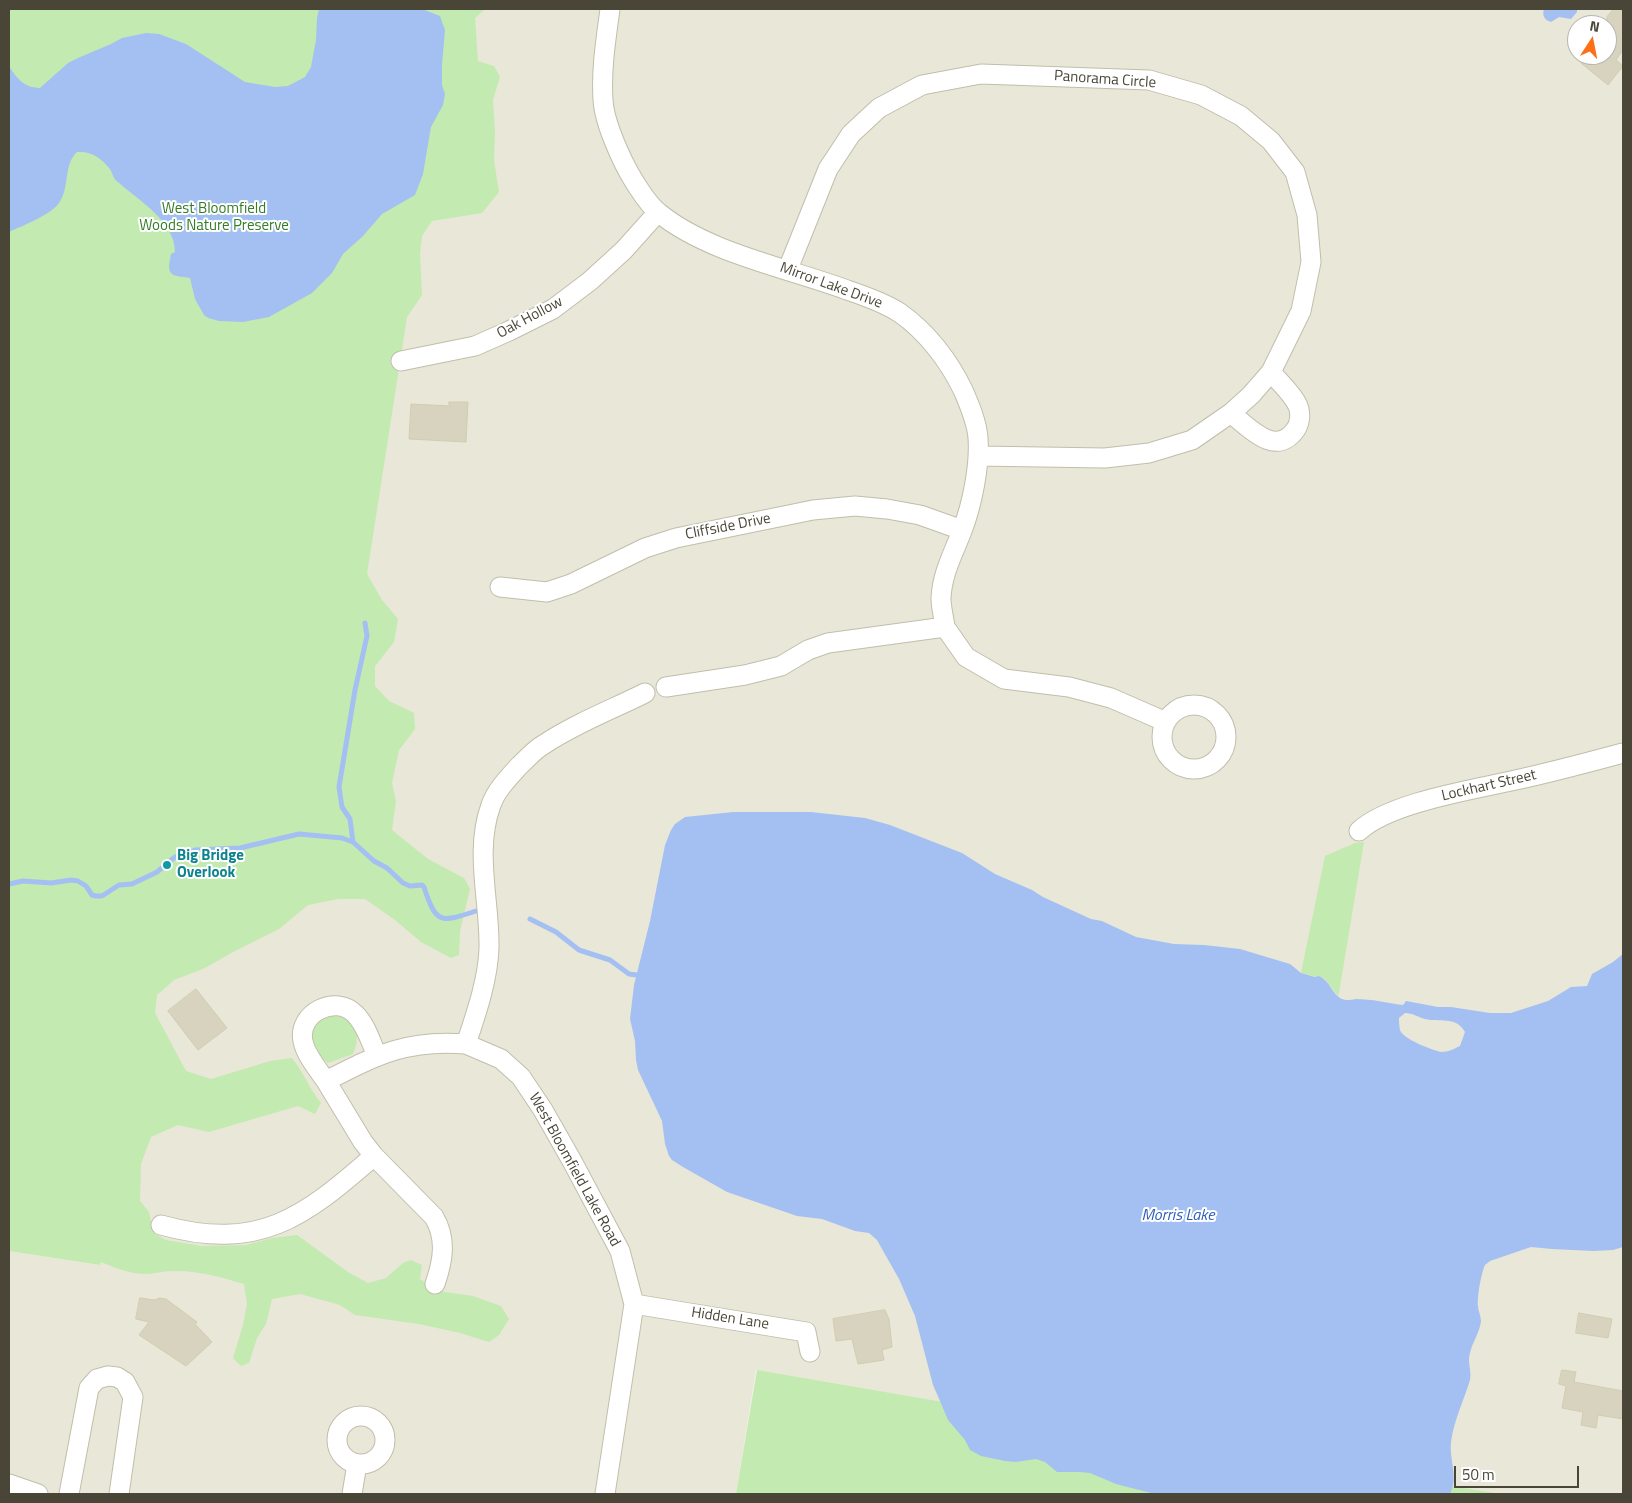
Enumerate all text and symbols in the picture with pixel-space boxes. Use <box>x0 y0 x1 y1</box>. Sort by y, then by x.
north arrow <box>1567 15 1617 65</box>
text: N <box>1588 15 1602 37</box>
street label: Panorama Circle <box>1053 67 1157 93</box>
park label: West Bloomfield Woods Nature Preserve <box>139 200 289 235</box>
street label: Mirror Lake Drive <box>777 259 885 313</box>
street label: Oak Hollow <box>494 293 566 343</box>
street label: Cliffside Drive <box>684 510 772 544</box>
street label: Lockhart Street <box>1440 766 1538 806</box>
place label: Big Bridge Overlook <box>177 847 244 882</box>
marker: Big Bridge Overlook <box>161 859 173 871</box>
street label: West Bloomfield Lake Road <box>524 1090 624 1250</box>
water label: Morris Lake <box>1141 1206 1215 1226</box>
street label: Hidden Lane <box>690 1304 770 1334</box>
scale bar <box>1457 1456 1582 1488</box>
text: 50 m <box>1462 1463 1495 1486</box>

